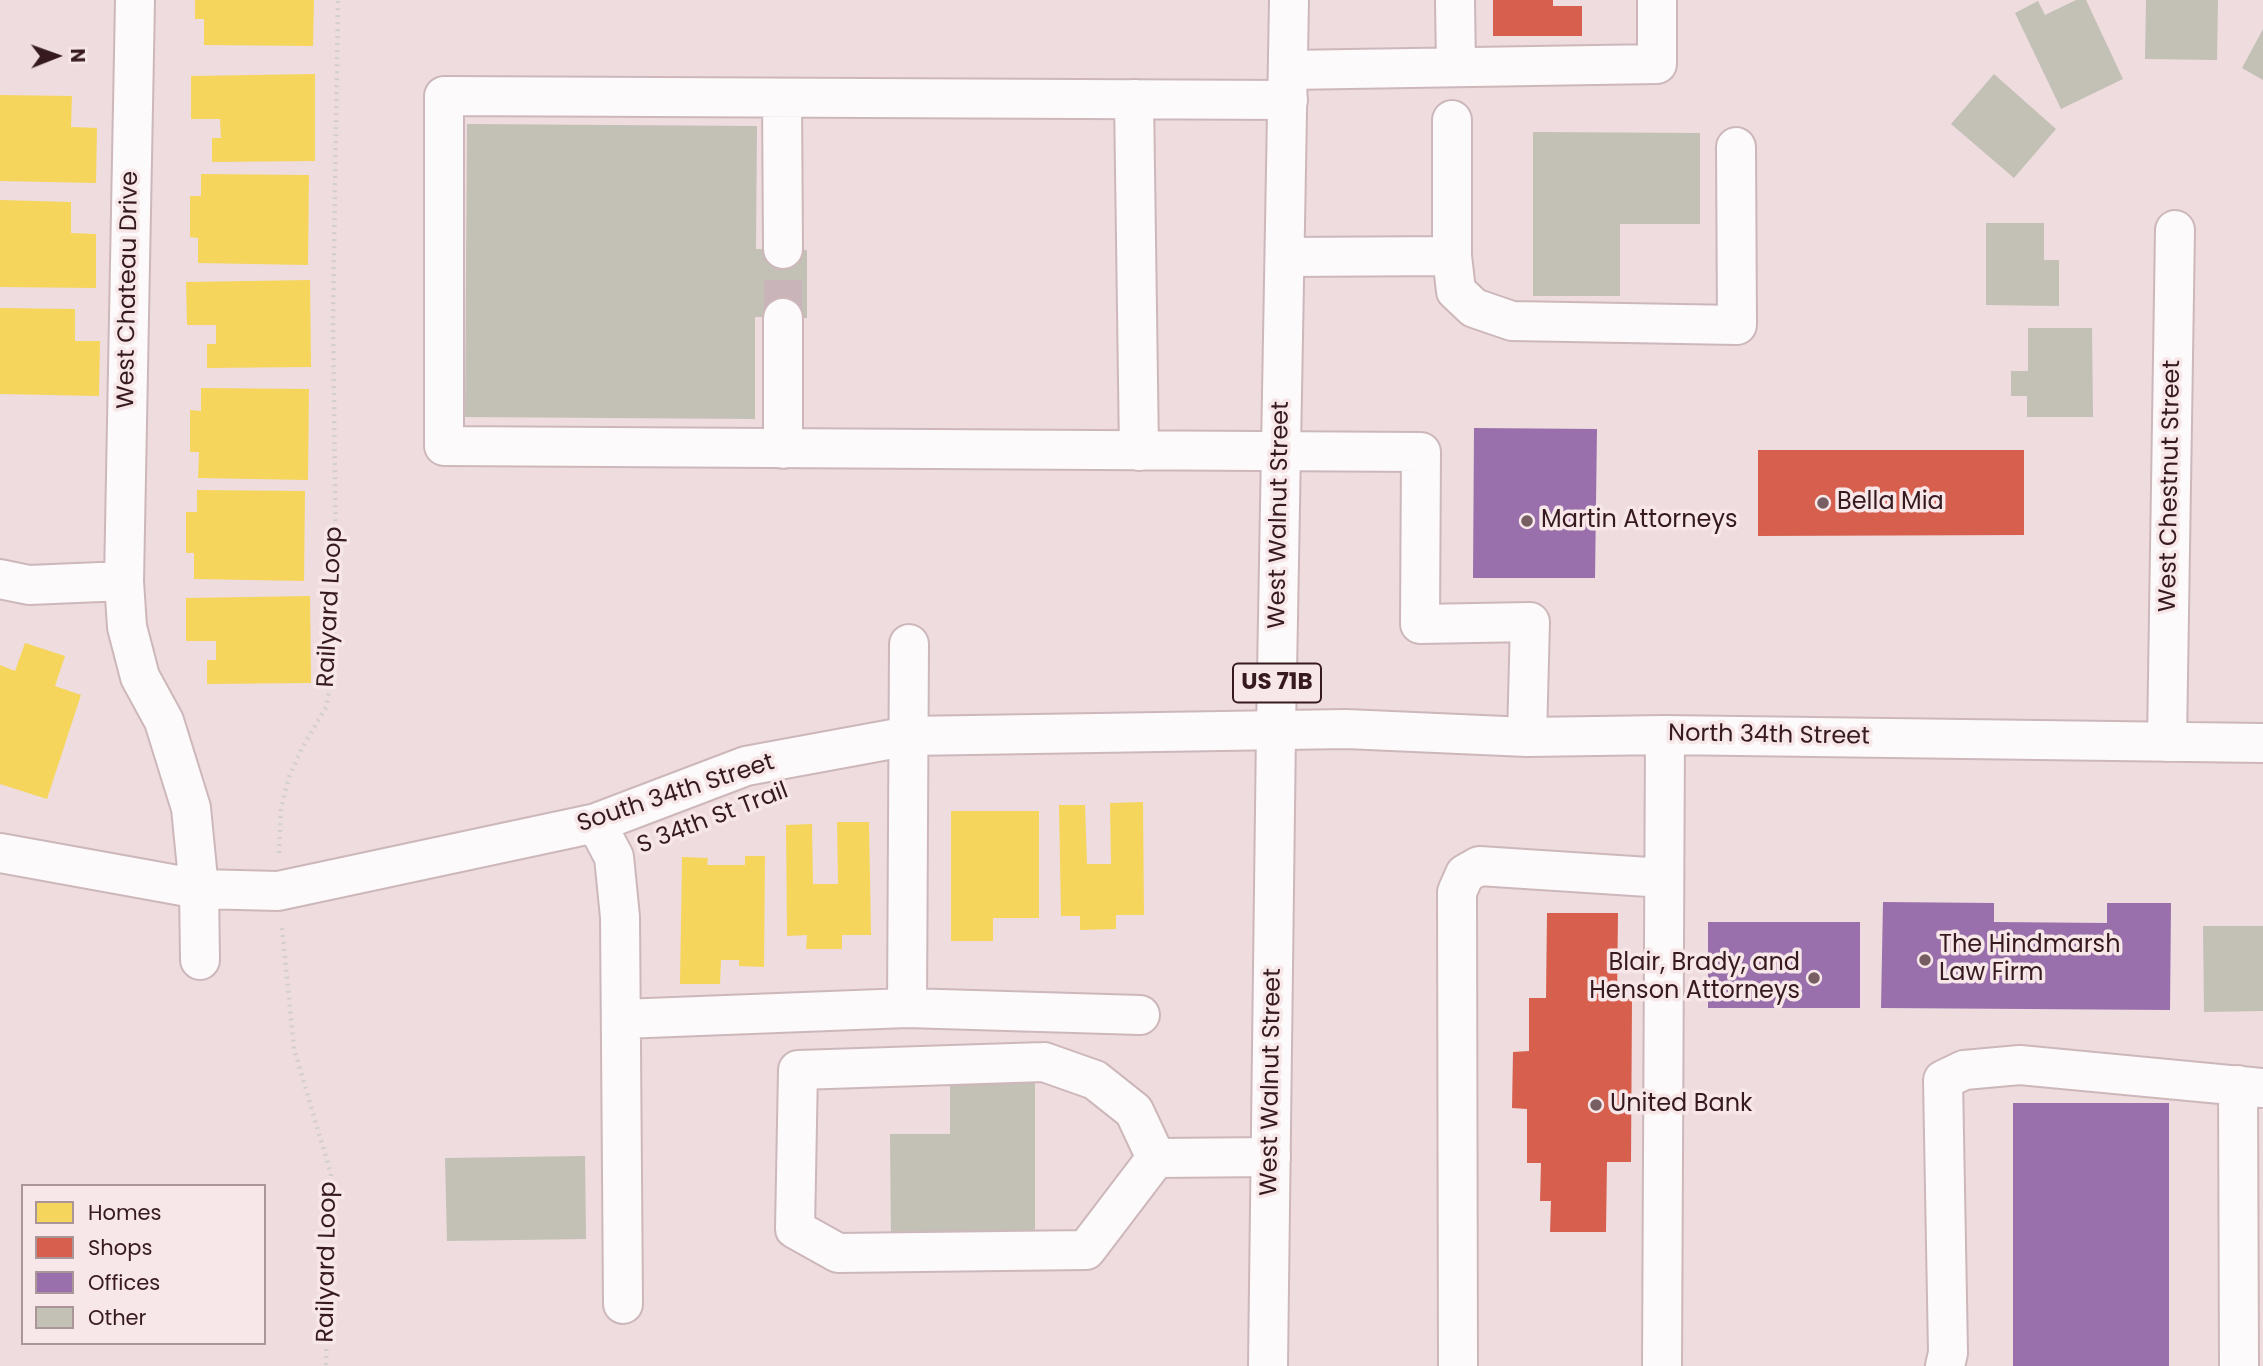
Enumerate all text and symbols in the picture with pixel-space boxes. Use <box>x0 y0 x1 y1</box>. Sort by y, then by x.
north arrow <box>21 21 91 91</box>
text: N <box>64 48 91 63</box>
street label: West Chateau Drive <box>113 171 145 409</box>
street label: West Chestnut Street <box>2154 360 2188 612</box>
street label: West Walnut Street <box>1264 401 1296 629</box>
place label: Bella Mia <box>1837 489 1944 517</box>
marker: Bella Mia <box>1815 495 1831 511</box>
place label: Martin Attorneys <box>1541 507 1737 535</box>
marker: Martin Attorneys <box>1519 513 1535 529</box>
street label: Railyard Loop <box>312 526 350 688</box>
road number: US 71B <box>1233 664 1321 702</box>
street label: North 34th Street <box>1668 720 1870 752</box>
street label: South 34th Street <box>574 749 778 839</box>
street label: S 34th St Trail <box>633 777 793 861</box>
place label: The Hindmarsh Law Firm <box>1939 932 2121 988</box>
place label: Blair, Brady, and Henson Attorneys <box>1589 950 1800 1006</box>
marker: The Hindmarsh Law Firm <box>1917 952 1933 968</box>
street label: West Walnut Street <box>1256 968 1288 1196</box>
marker: Blair, Brady, and Henson Attorneys <box>1806 970 1822 986</box>
place label: United Bank <box>1610 1091 1752 1119</box>
marker: United Bank <box>1588 1097 1604 1113</box>
street label: Railyard Loop <box>312 1181 344 1343</box>
legend <box>21 1184 266 1345</box>
text: Homes <box>88 1198 162 1227</box>
text: Shops <box>88 1233 152 1262</box>
text: Offices <box>88 1268 160 1297</box>
text: Other <box>88 1303 146 1332</box>

